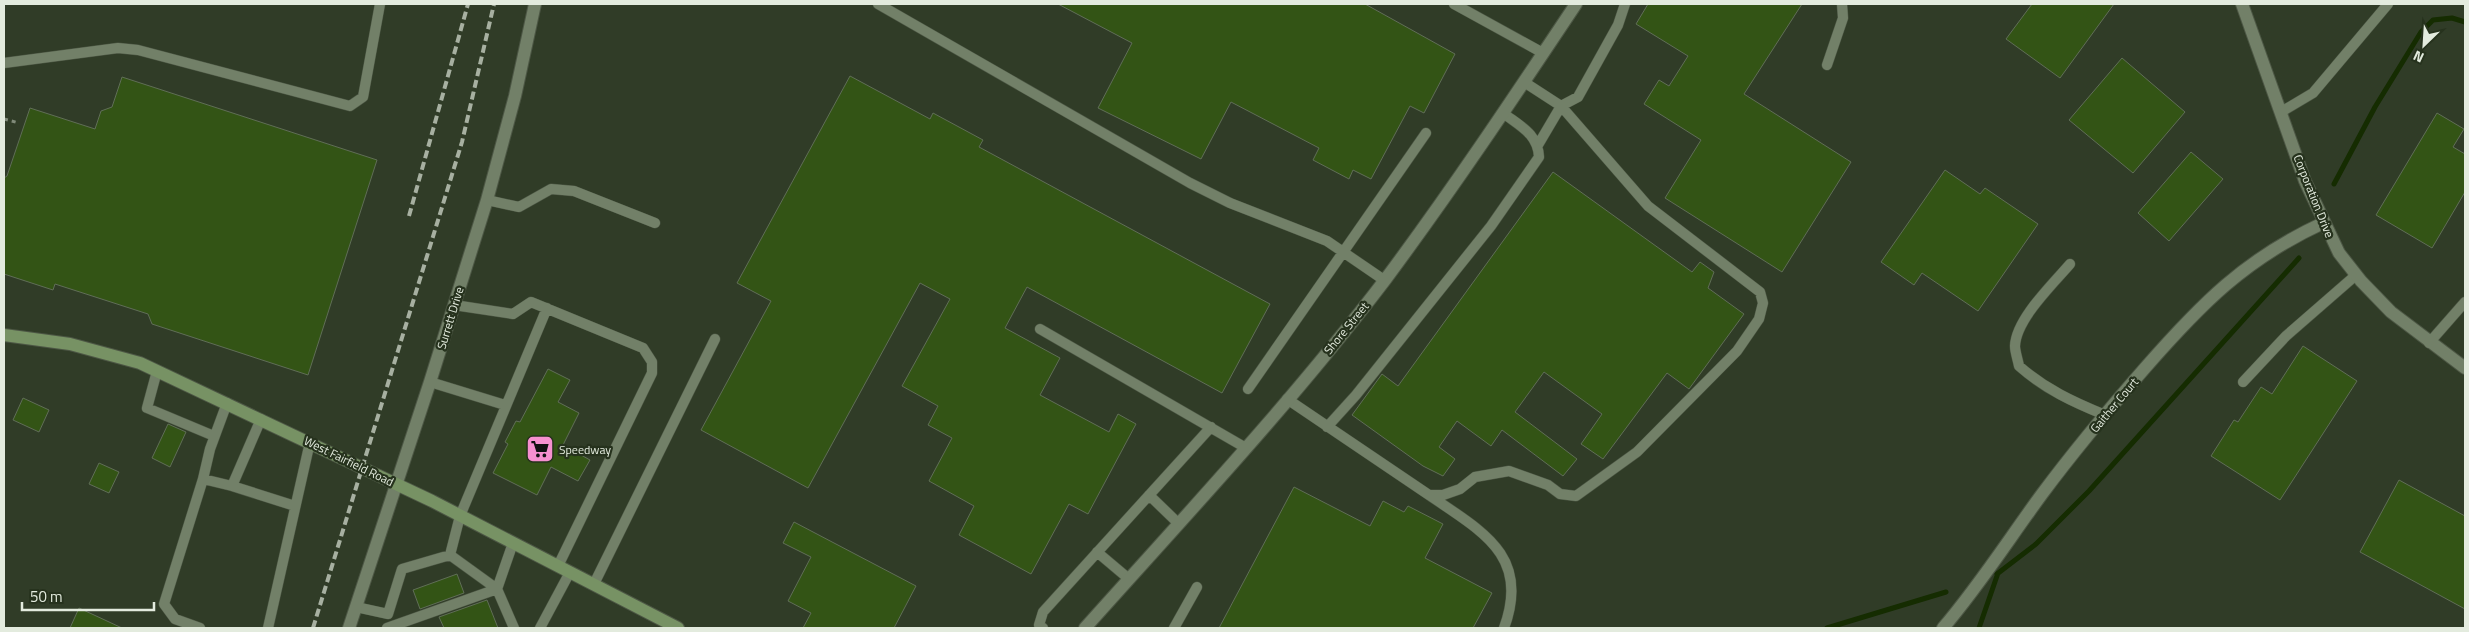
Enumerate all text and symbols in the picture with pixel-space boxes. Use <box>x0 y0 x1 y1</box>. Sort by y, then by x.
north arrow <box>2399 20 2449 70</box>
text: N <box>2409 46 2427 69</box>
street label: Corporation Drive <box>2289 152 2339 240</box>
street label: Surrett Drive <box>431 284 469 352</box>
street label: Shore Street <box>1319 297 1374 358</box>
street label: Gaither Court <box>2085 373 2143 437</box>
street label: West Fairfield Road <box>301 431 397 491</box>
supermarket icon: Speedway <box>525 434 555 464</box>
place label: Speedway <box>559 440 611 459</box>
scale bar <box>22 580 155 612</box>
text: 50 m <box>30 585 63 608</box>

